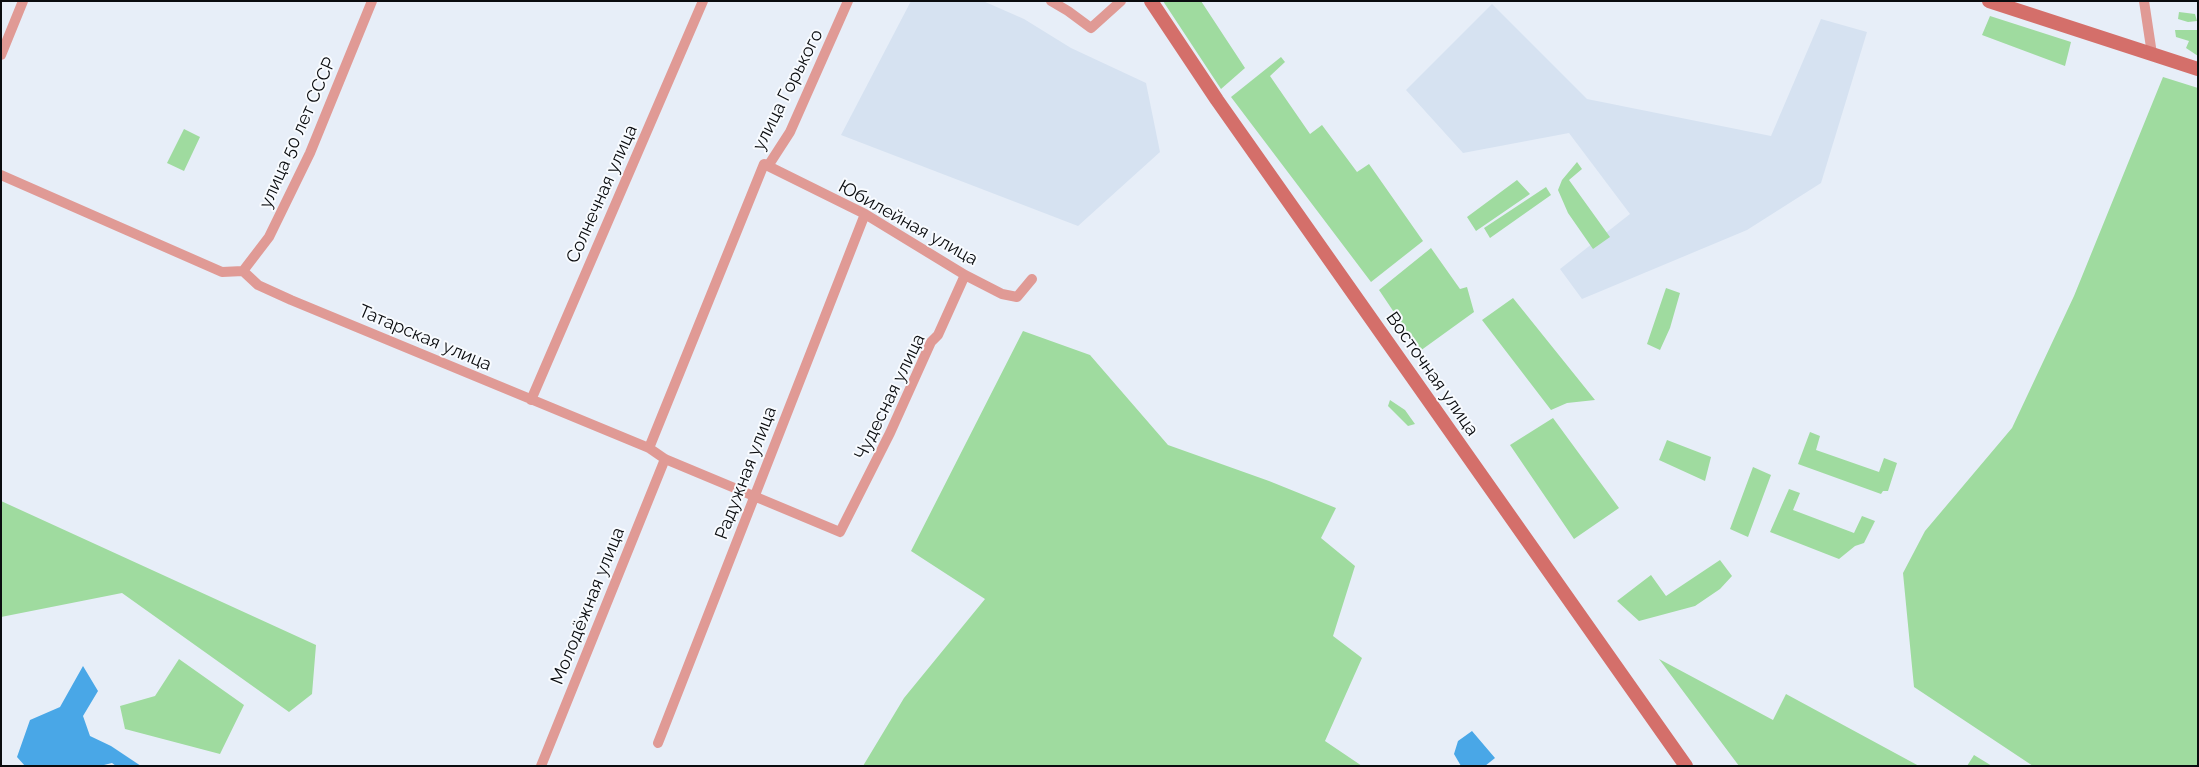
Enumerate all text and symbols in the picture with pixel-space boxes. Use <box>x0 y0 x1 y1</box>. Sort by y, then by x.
street label: улица Горького <box>748 26 828 154</box>
street label: улица 50 лет СССР <box>255 54 341 212</box>
street label: Солнечная улица <box>562 122 642 266</box>
street label: Юбилейная улица <box>835 176 981 270</box>
street label: Татарская улица <box>355 300 495 376</box>
street label: Восточная улица <box>1381 308 1483 440</box>
street label: Чудесная улица <box>850 331 930 463</box>
street label: Радужная улица <box>711 404 781 542</box>
street label: Молодёжная улица <box>547 524 629 688</box>

